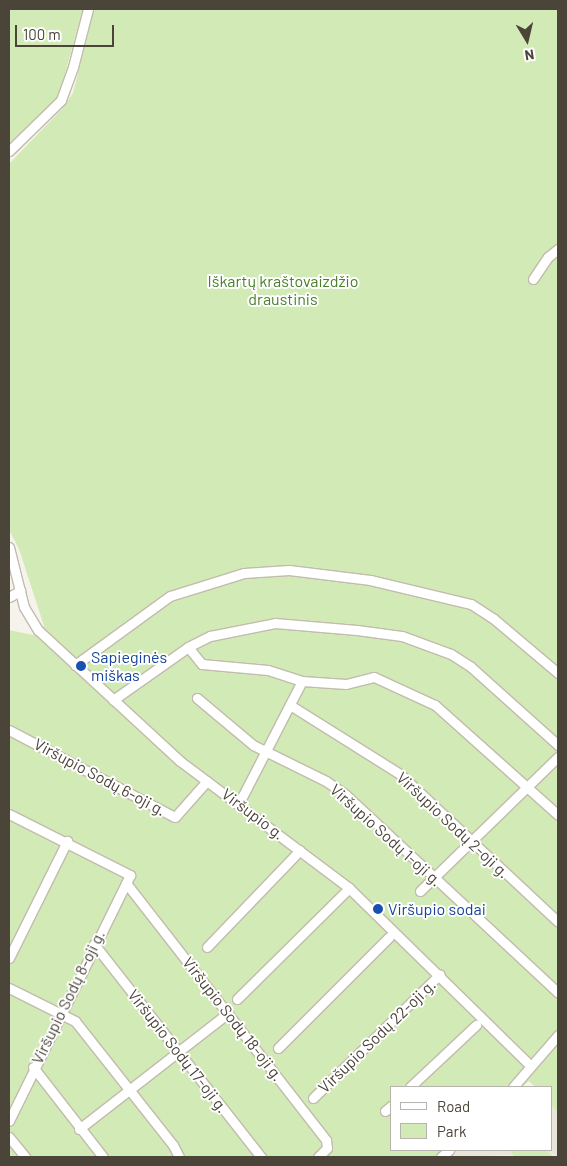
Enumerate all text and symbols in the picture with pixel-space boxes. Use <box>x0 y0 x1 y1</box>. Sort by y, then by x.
scale bar <box>18 15 116 47</box>
north arrow <box>502 15 552 65</box>
text: 100 m <box>23 25 61 43</box>
text: N <box>523 46 535 64</box>
park label: Iškartų kraštovaizdžio draustinis <box>208 271 358 309</box>
place label: Sapieginės miškas <box>91 647 167 685</box>
marker: Sapieginės miškas <box>75 660 87 672</box>
street label: Viršupio Sodų 6-oji g. <box>31 734 169 820</box>
street label: Viršupio Sodų 2-oji g. <box>393 768 513 882</box>
street label: Viršupio Sodų 1-oji g. <box>326 780 446 890</box>
street label: Viršupio g. <box>218 784 288 844</box>
place label: Viršupio sodai <box>388 899 486 919</box>
marker: Viršupio sodai <box>372 903 384 915</box>
street label: Viršupio Sodų 8-oji g. <box>27 927 109 1067</box>
street label: Viršupio Sodų 18-oji g. <box>179 953 287 1085</box>
street label: Viršupio Sodų 22-oji g. <box>314 975 440 1097</box>
street label: Viršupio Sodų 17-oji g. <box>124 985 232 1117</box>
legend <box>390 1086 552 1151</box>
text: Road <box>437 1097 470 1115</box>
text: Park <box>437 1122 466 1140</box>

